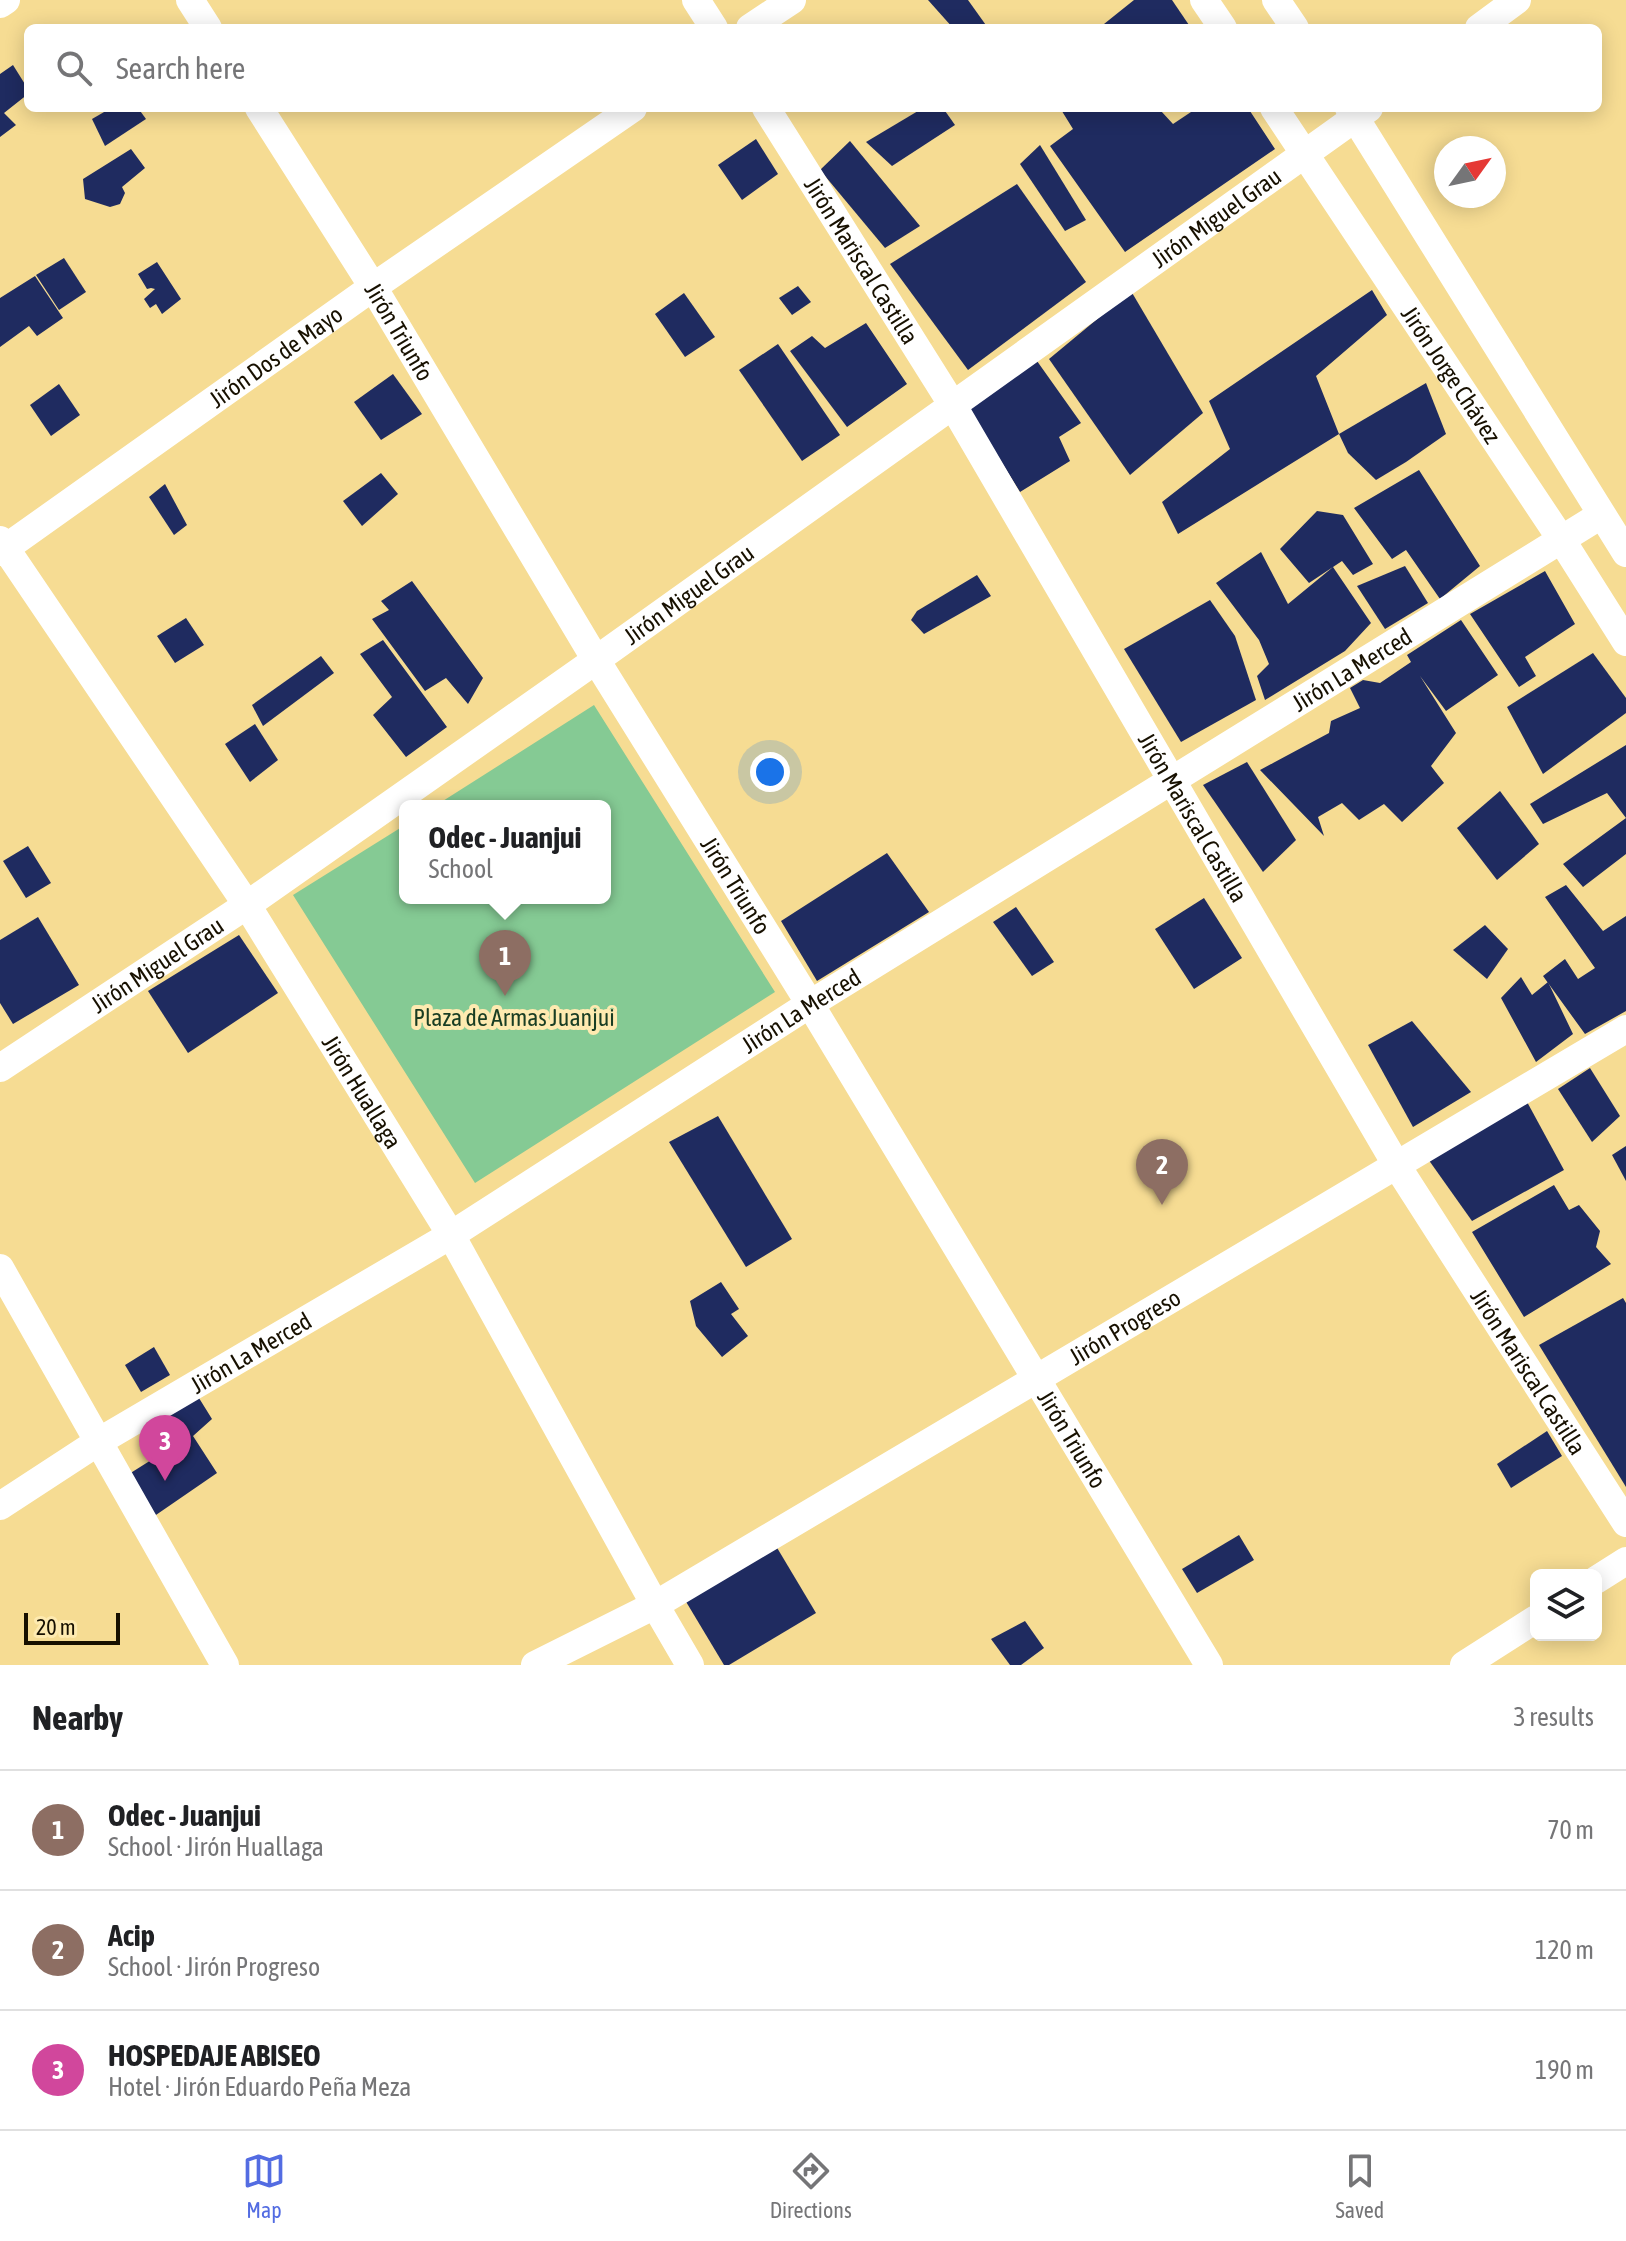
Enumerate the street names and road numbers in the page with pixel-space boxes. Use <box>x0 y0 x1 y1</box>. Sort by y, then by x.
street label: Jirón Miguel Grau <box>1146 162 1286 273</box>
street label: Jirón Mariscal Castilla <box>799 172 924 349</box>
street label: Jirón Triunfo <box>360 278 439 385</box>
street label: Jirón Dos de Mayo <box>204 300 347 413</box>
street label: Jirón Jorge Chávez <box>1396 301 1507 448</box>
street label: Jirón Miguel Grau <box>618 539 758 649</box>
street label: Jirón La Merced <box>1287 622 1416 716</box>
street label: Jirón Mariscal Castilla <box>1133 728 1253 907</box>
street label: Jirón Triunfo <box>696 832 776 939</box>
street label: Jirón Miguel Grau <box>86 911 228 1018</box>
street label: Jirón La Merced <box>736 963 865 1058</box>
street label: Jirón Huallaga <box>317 1030 407 1153</box>
street label: Jirón Progreso <box>1064 1283 1185 1370</box>
street label: Jirón Mariscal Castilla <box>1466 1283 1592 1459</box>
street label: Jirón La Merced <box>185 1307 316 1398</box>
street label: Jirón Triunfo <box>1033 1385 1112 1493</box>

